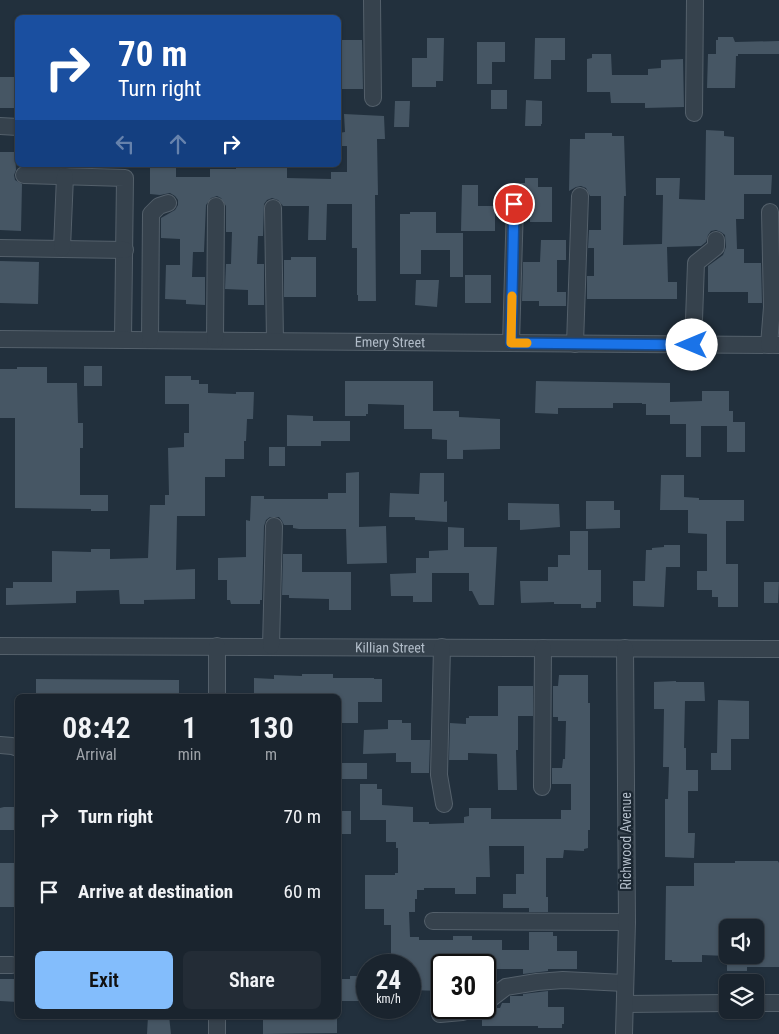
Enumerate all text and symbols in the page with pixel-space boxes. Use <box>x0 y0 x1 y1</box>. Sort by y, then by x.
text: 70 m <box>118 34 187 75</box>
icon: right <box>35 35 100 100</box>
text: Turn right <box>118 76 201 101</box>
icon: left <box>111 130 139 158</box>
icon: ahead <box>164 130 192 158</box>
icon: right <box>217 130 245 158</box>
pin <box>493 183 535 225</box>
icon: arrive <box>500 190 528 218</box>
position arrow <box>665 318 717 370</box>
street label: Emery Street <box>355 334 425 350</box>
street label: Killian Street <box>355 639 425 656</box>
text: 08:42 <box>62 710 131 745</box>
text: 1 <box>182 710 197 745</box>
text: 130 <box>248 710 294 745</box>
text: Arrival <box>76 745 117 764</box>
text: min <box>178 745 201 764</box>
text: m <box>265 745 277 764</box>
street label: Richwood Avenue <box>618 792 634 890</box>
icon: right <box>35 803 63 831</box>
text: Turn right <box>78 805 153 828</box>
text: 70 m <box>284 805 321 828</box>
icon: arrive <box>35 878 63 906</box>
text: Arrive at destination <box>78 880 233 903</box>
text: 60 m <box>284 880 321 903</box>
map controls <box>719 919 764 1019</box>
button: sound <box>719 919 764 964</box>
button: Exit <box>35 951 173 1009</box>
button: Share <box>183 951 321 1009</box>
speed limit sign: 30 <box>431 954 496 1019</box>
text: 24 <box>376 966 401 995</box>
button: layers <box>719 974 764 1019</box>
text: km/h <box>376 992 401 1006</box>

